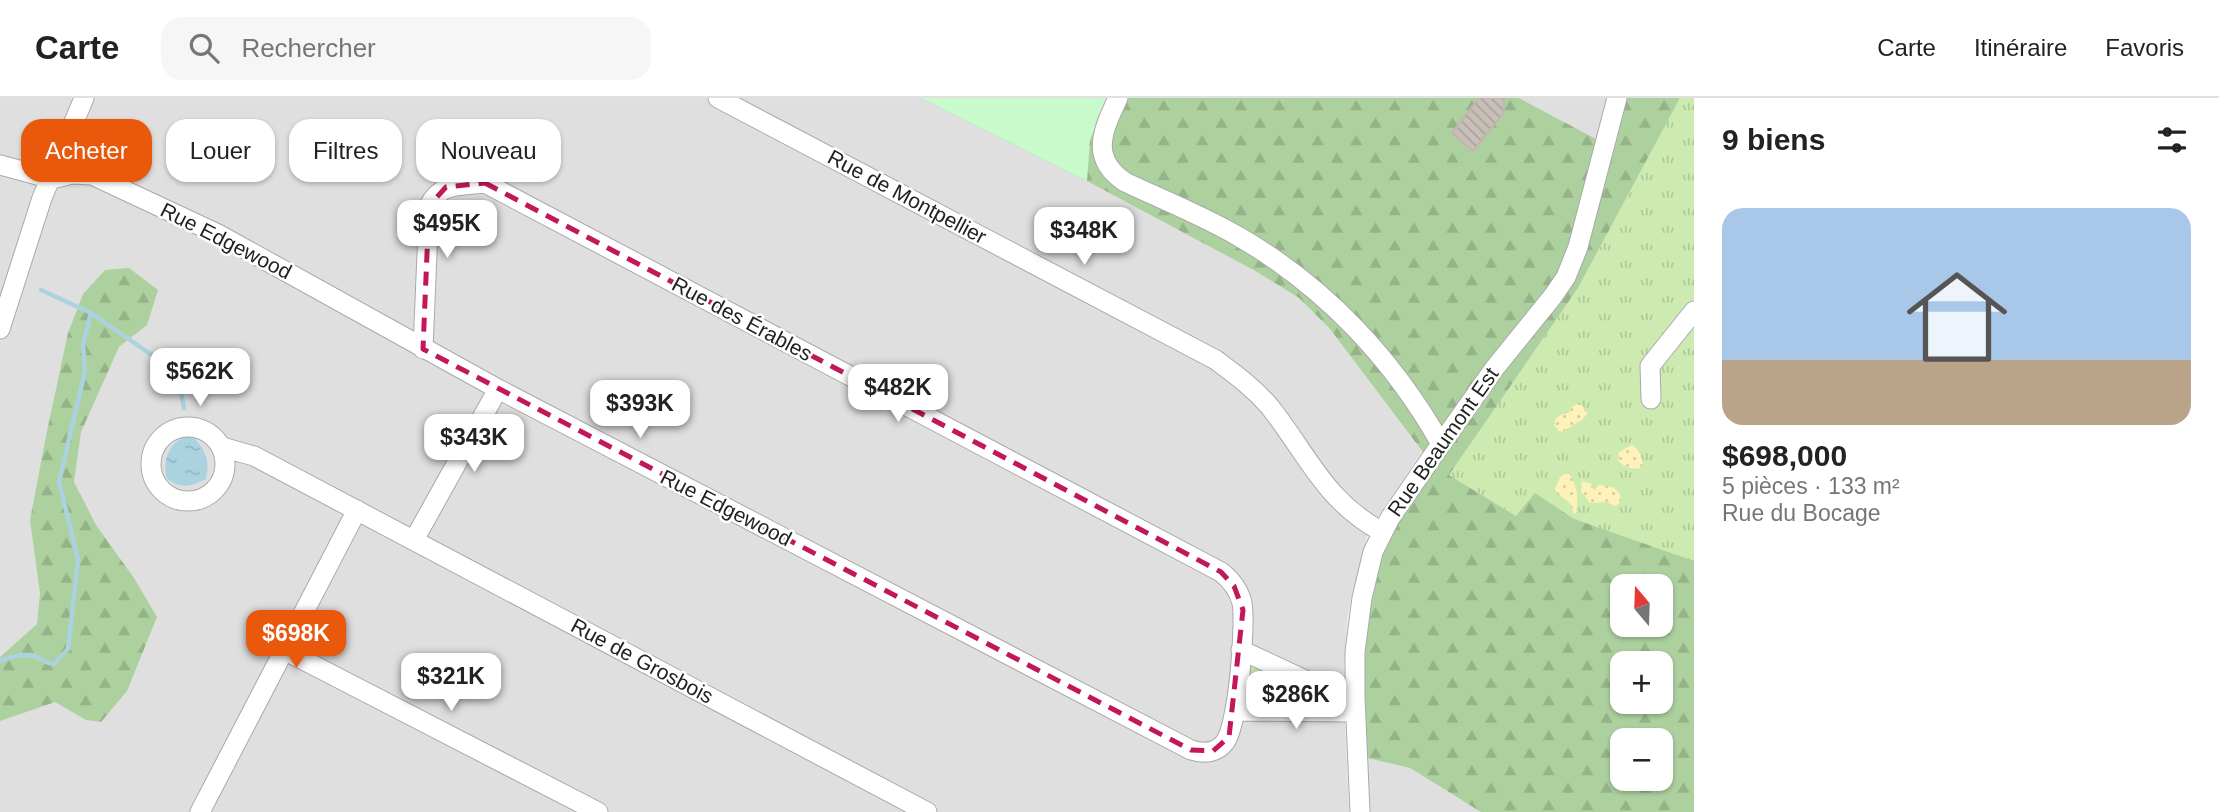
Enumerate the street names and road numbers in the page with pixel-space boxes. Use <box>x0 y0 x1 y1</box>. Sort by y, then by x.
street label: Rue de Montpellier <box>824 145 990 248</box>
street label: Rue Edgewood <box>157 198 295 283</box>
street label: Rue des Érables <box>668 272 816 365</box>
street label: Rue Beaumont Est <box>1383 363 1503 521</box>
street label: Rue Edgewood <box>657 465 795 550</box>
street label: Rue de Grosbois <box>567 613 717 708</box>

